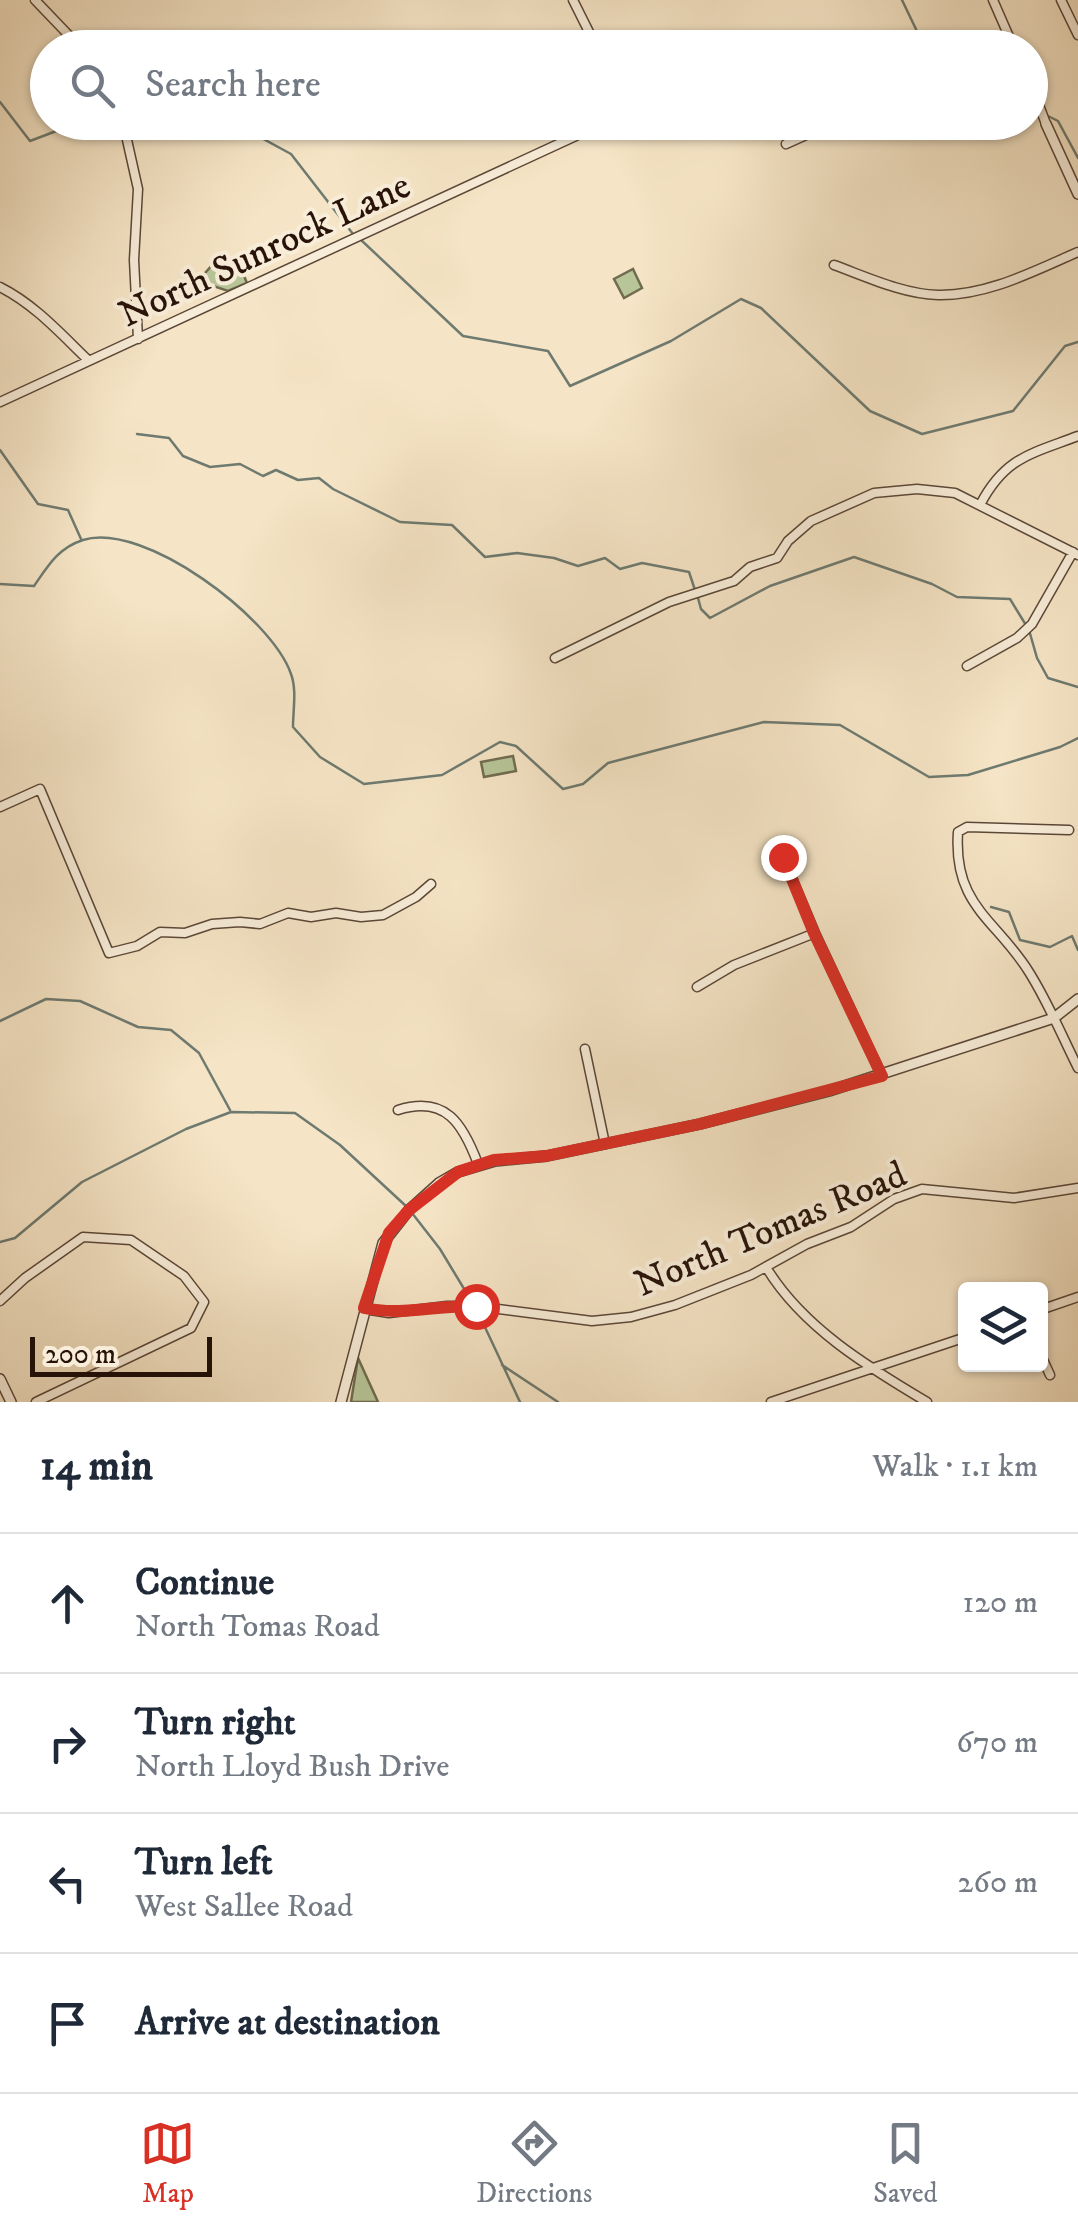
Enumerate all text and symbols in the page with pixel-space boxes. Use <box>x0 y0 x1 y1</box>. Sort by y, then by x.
search box <box>30 30 1048 140</box>
icon: search <box>65 58 120 113</box>
text: Search here <box>145 61 321 109</box>
street label: North Sunrock Lane <box>111 162 418 339</box>
route end <box>761 835 807 881</box>
street label: North Tomas Road <box>628 1151 914 1309</box>
map controls <box>958 1282 1048 1372</box>
button: layers <box>958 1282 1048 1372</box>
route start <box>454 1284 500 1330</box>
scale bar <box>30 1332 212 1376</box>
text: 200 m <box>45 1337 116 1372</box>
text: 14 min <box>40 1441 153 1493</box>
text: Walk · 1.1 km <box>872 1447 1038 1487</box>
text: Continue <box>135 1559 274 1607</box>
icon: ahead <box>40 1576 95 1631</box>
text: 120 m <box>962 1583 1038 1623</box>
text: North Tomas Road <box>135 1607 380 1647</box>
text: Turn right <box>135 1699 296 1747</box>
icon: right <box>40 1716 95 1771</box>
text: 670 m <box>956 1723 1038 1763</box>
text: North Lloyd Bush Drive <box>135 1747 450 1787</box>
text: Turn left <box>135 1839 273 1887</box>
icon: left <box>40 1856 95 1911</box>
text: 260 m <box>958 1863 1038 1903</box>
text: West Sallee Road <box>135 1887 353 1927</box>
icon: arrive <box>40 1996 95 2051</box>
text: Arrive at destination <box>135 1999 440 2047</box>
tab: Map <box>140 2116 195 2211</box>
tab: Directions <box>476 2116 592 2211</box>
tab: Saved <box>873 2116 938 2211</box>

